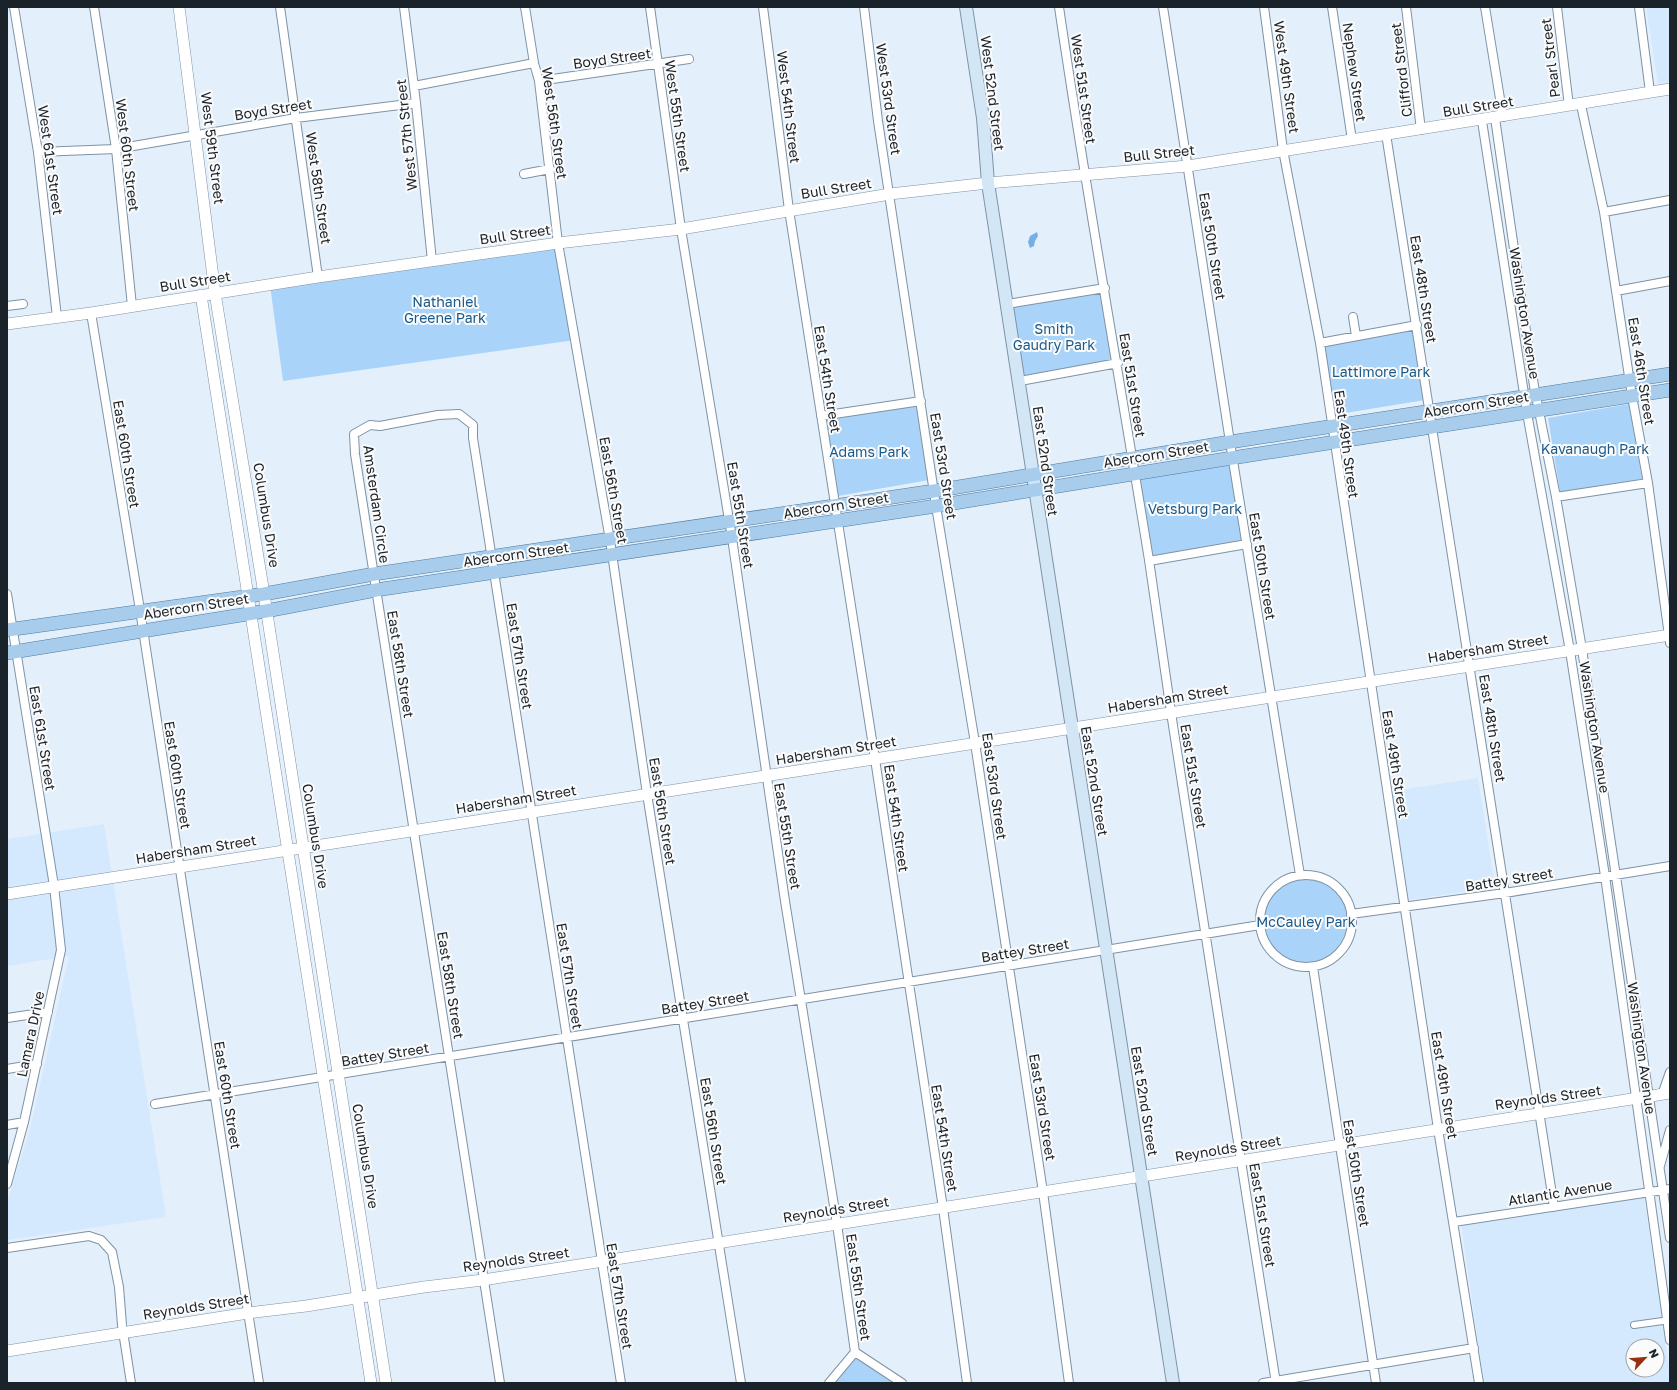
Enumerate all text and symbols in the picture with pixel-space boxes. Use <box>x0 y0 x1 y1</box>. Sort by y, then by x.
street label: Pearl Street <box>1537 17 1563 99</box>
street label: West 49th Street <box>1271 20 1303 134</box>
street label: Nephew Street <box>1340 21 1370 123</box>
street label: Clifford Street <box>1387 22 1415 118</box>
street label: West 51st Street <box>1068 33 1100 145</box>
street label: West 52nd Street <box>977 34 1009 152</box>
street label: West 53rd Street <box>873 42 905 156</box>
street label: Boyd Street <box>572 44 652 72</box>
street label: West 54th Street <box>774 50 804 164</box>
street label: West 55th Street <box>662 59 694 173</box>
street label: West 56th Street <box>539 66 571 180</box>
street label: West 57th Street <box>392 78 420 192</box>
street label: West 59th Street <box>198 91 228 205</box>
street label: Bull Street <box>1441 92 1515 120</box>
street label: Boyd Street <box>233 94 313 124</box>
street label: West 60th Street <box>113 97 143 213</box>
street label: West 61st Street <box>35 104 67 216</box>
street label: West 58th Street <box>303 131 335 245</box>
street label: Bull Street <box>1122 141 1196 165</box>
street label: Bull Street <box>799 174 873 202</box>
street label: East 50th Street <box>1196 191 1230 301</box>
street label: Bull Street <box>478 221 552 247</box>
street label: East 48th Street <box>1407 234 1441 344</box>
street label: Washington Avenue <box>1506 246 1544 380</box>
street label: Bull Street <box>158 267 232 295</box>
park label: Nathaniel Greene Park <box>404 293 486 326</box>
street label: East 46th Street <box>1625 316 1659 426</box>
park label: Smith Gaudry Park <box>1013 320 1095 353</box>
street label: East 54th Street <box>811 324 845 434</box>
street label: East 51st Street <box>1116 331 1150 439</box>
park label: Lattimore Park <box>1332 363 1430 380</box>
street label: Abercorn Street <box>1422 387 1530 421</box>
street label: East 49th Street <box>1331 389 1363 499</box>
street label: East 60th Street <box>110 399 144 509</box>
street label: East 52nd Street <box>1030 405 1062 517</box>
street label: East 53rd Street <box>927 411 961 521</box>
street label: East 56th Street <box>596 435 632 545</box>
street label: Abercorn Street <box>1102 437 1210 471</box>
park label: Kavanaugh Park <box>1541 440 1649 457</box>
park label: Adams Park <box>829 443 909 460</box>
street label: Amsterdam Circle <box>360 444 394 564</box>
street label: East 55th Street <box>724 460 758 570</box>
street label: Columbus Drive <box>250 461 284 569</box>
street label: Abercorn Street <box>782 488 890 522</box>
park label: Vetsburg Park <box>1148 500 1242 517</box>
street label: East 50th Street <box>1246 511 1280 621</box>
street label: Abercorn Street <box>462 538 570 570</box>
street label: Abercorn Street <box>142 589 250 623</box>
street label: East 57th Street <box>503 602 537 710</box>
street label: East 58th Street <box>384 609 418 719</box>
street label: Habersham Street <box>1426 630 1550 666</box>
street label: Washington Avenue <box>1576 660 1614 794</box>
street label: East 48th Street <box>1476 673 1510 783</box>
street label: Habersham Street <box>1106 680 1230 716</box>
street label: East 61st Street <box>26 684 60 792</box>
street label: East 49th Street <box>1379 709 1413 819</box>
street label: East 60th Street <box>161 720 195 830</box>
street label: East 51st Street <box>1177 722 1211 830</box>
street label: East 52nd Street <box>1078 725 1112 837</box>
street label: East 53rd Street <box>979 731 1011 841</box>
street label: Habersham Street <box>774 732 898 768</box>
street label: East 56th Street <box>646 756 680 866</box>
street label: East 54th Street <box>881 763 913 873</box>
street label: Habersham Street <box>454 781 578 817</box>
street label: East 55th Street <box>771 781 805 891</box>
street label: Columbus Drive <box>299 782 333 890</box>
street label: Habersham Street <box>134 831 258 867</box>
street label: Battey Street <box>1464 864 1554 894</box>
park label: McCauley Park <box>1256 913 1356 930</box>
street label: East 57th Street <box>553 922 587 1030</box>
street label: East 58th Street <box>434 930 468 1040</box>
street label: Battey Street <box>980 935 1070 965</box>
street label: Washington Avenue <box>1624 981 1660 1115</box>
street label: Battey Street <box>660 987 750 1017</box>
street label: Lamara Drive <box>13 989 47 1079</box>
street label: East 49th Street <box>1428 1030 1462 1140</box>
street label: Battey Street <box>340 1039 430 1069</box>
street label: East 60th Street <box>211 1040 245 1150</box>
street label: East 52nd Street <box>1128 1045 1162 1157</box>
street label: East 53rd Street <box>1026 1052 1060 1162</box>
street label: East 56th Street <box>697 1076 731 1186</box>
street label: Reynolds Street <box>1494 1081 1602 1113</box>
street label: East 54th Street <box>928 1083 962 1193</box>
street label: Columbus Drive <box>349 1102 383 1210</box>
street label: East 50th Street <box>1340 1118 1374 1228</box>
street label: Reynolds Street <box>1174 1131 1282 1165</box>
street label: East 51st Street <box>1246 1161 1280 1269</box>
street label: Atlantic Avenue <box>1507 1175 1613 1209</box>
street label: Reynolds Street <box>782 1192 890 1226</box>
street label: East 55th Street <box>843 1232 875 1342</box>
street label: East 57th Street <box>603 1242 637 1350</box>
street label: Reynolds Street <box>462 1243 570 1275</box>
street label: Reynolds Street <box>142 1289 250 1323</box>
north arrow <box>1625 1338 1665 1378</box>
text: N <box>1647 1347 1662 1360</box>

